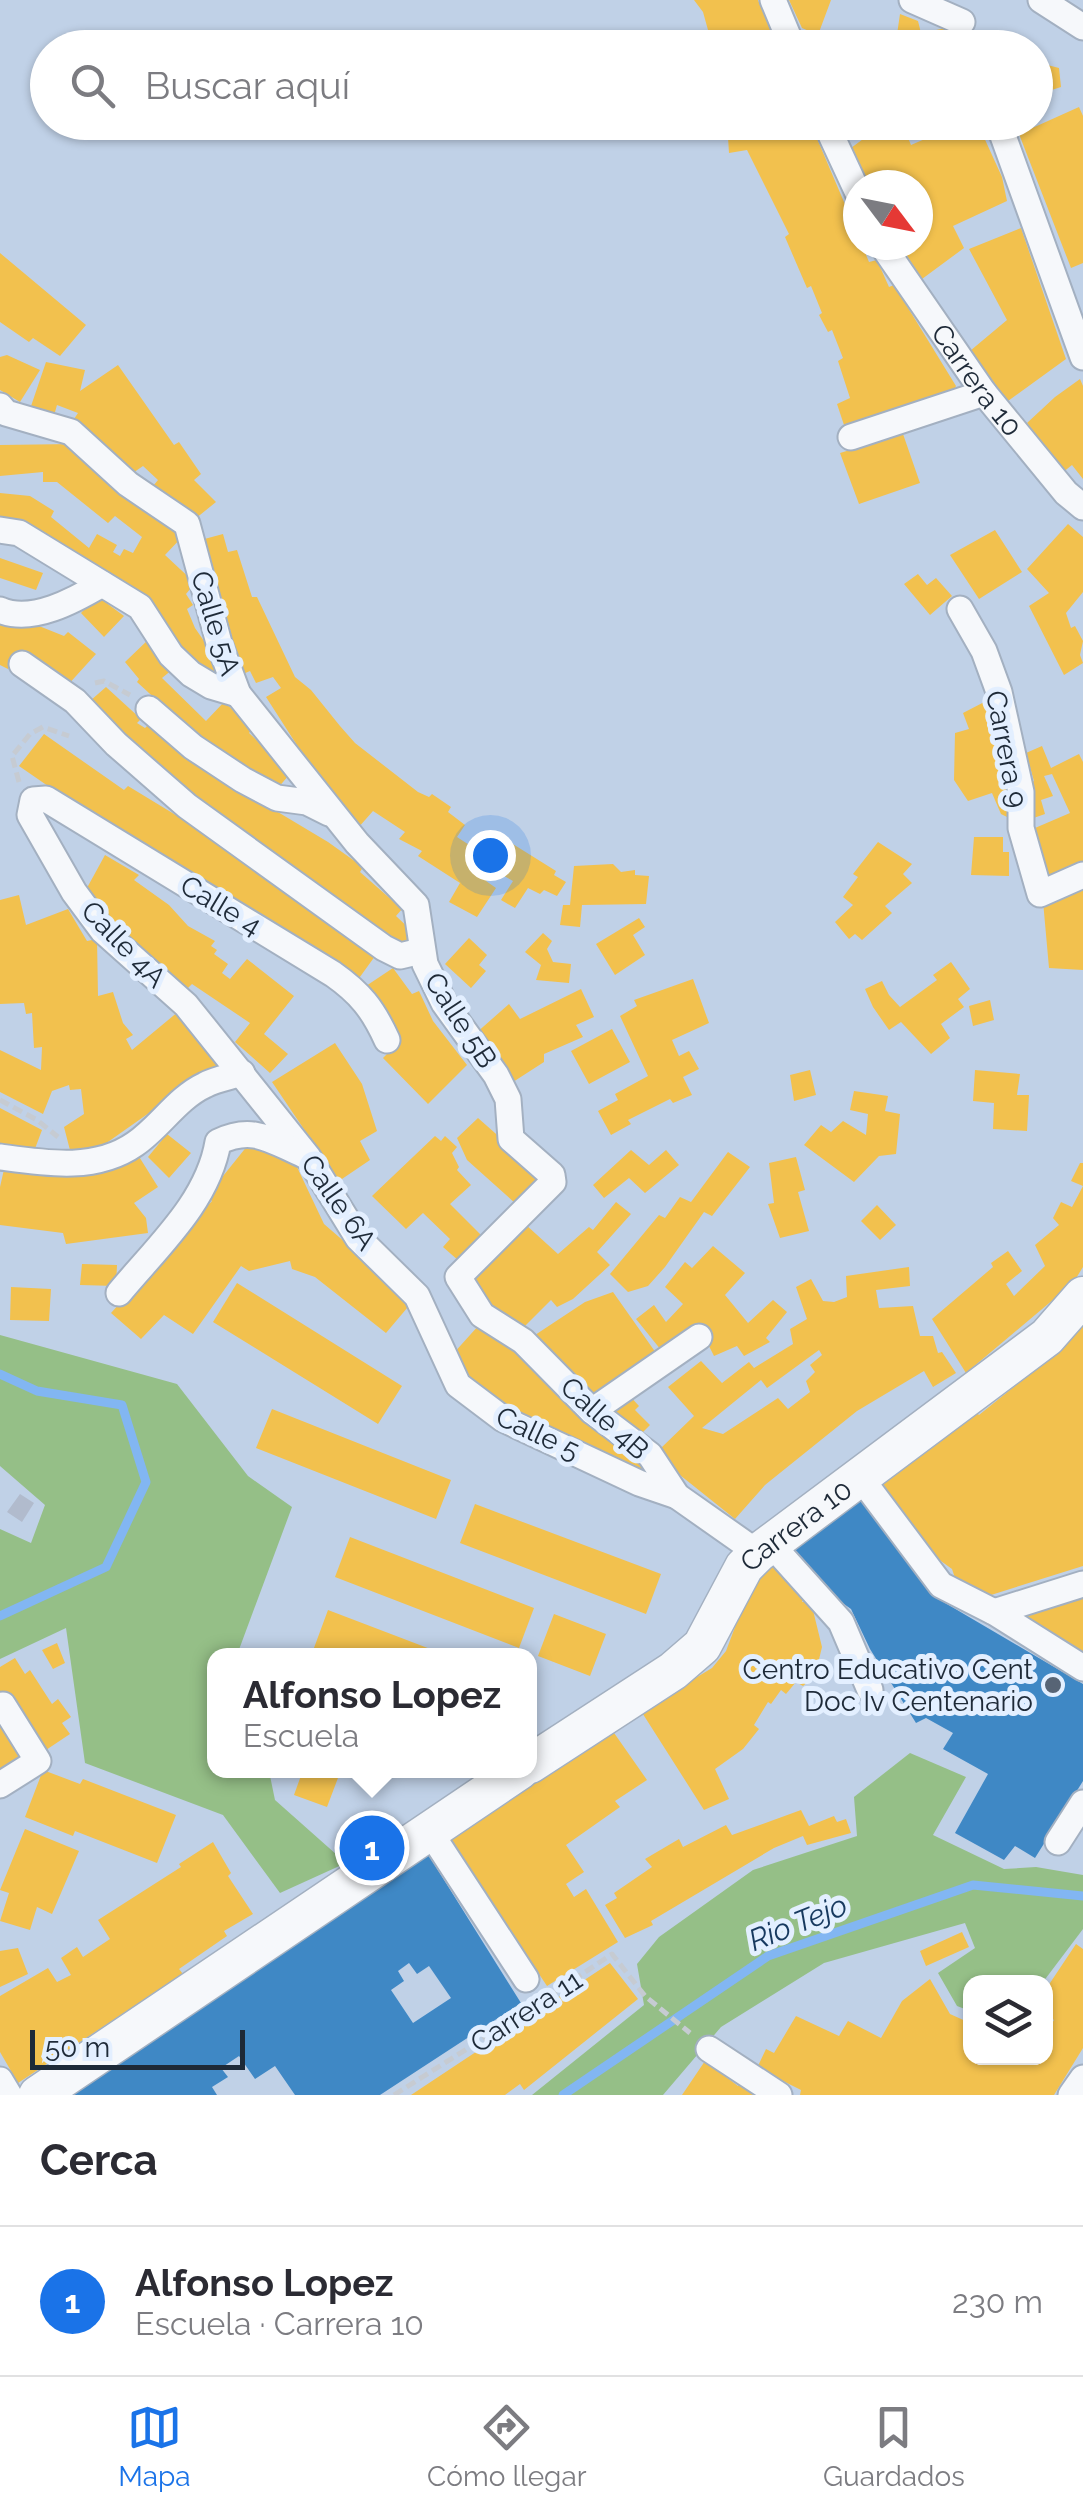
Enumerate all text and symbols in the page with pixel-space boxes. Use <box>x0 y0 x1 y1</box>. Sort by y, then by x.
search box <box>30 30 1053 140</box>
icon: search <box>65 58 120 113</box>
text: Buscar aquí <box>145 63 350 108</box>
north arrow <box>843 170 933 260</box>
street label: Carrera 10 <box>924 318 1029 443</box>
street label: Calle 5A <box>184 567 247 679</box>
street label: Carrera 9 <box>979 688 1034 810</box>
your location <box>465 830 516 881</box>
street label: Calle 4 <box>174 868 267 942</box>
street label: Calle 4A <box>74 894 173 995</box>
street label: Calle 5B <box>418 966 504 1074</box>
street label: Calle 6A <box>294 1148 383 1256</box>
street label: Calle 4B <box>554 1370 656 1467</box>
street label: Calle 5 <box>491 1400 585 1467</box>
street label: Carrera 10 <box>733 1473 858 1578</box>
popup <box>207 1648 537 1778</box>
place label: Centro Educativo Cent Doc Iv Centenario <box>742 1653 1034 1718</box>
text: Alfonso Lopez <box>243 1672 501 1717</box>
marker: Centro Educativo Cent Doc Iv Centenario <box>1042 1674 1064 1696</box>
text: Escuela <box>243 1717 359 1754</box>
pin: 1 <box>340 1810 404 1886</box>
water label: Rio Tejo <box>743 1887 852 1958</box>
street label: Carrera 11 <box>464 1963 588 2060</box>
map controls <box>963 1975 1053 2065</box>
button: layers <box>963 1975 1053 2065</box>
scale bar <box>30 2025 245 2070</box>
text: 50 m <box>45 2031 110 2064</box>
text: Cerca <box>40 2136 158 2185</box>
text: Alfonso Lopez <box>135 2260 393 2305</box>
text: 1 <box>65 2283 80 2320</box>
text: 230 m <box>952 2283 1043 2320</box>
text: Escuela · Carrera 10 <box>135 2305 424 2342</box>
tab: Mapa <box>118 2400 190 2493</box>
tab: Cómo llegar <box>427 2400 587 2493</box>
tab: Guardados <box>823 2400 965 2493</box>

